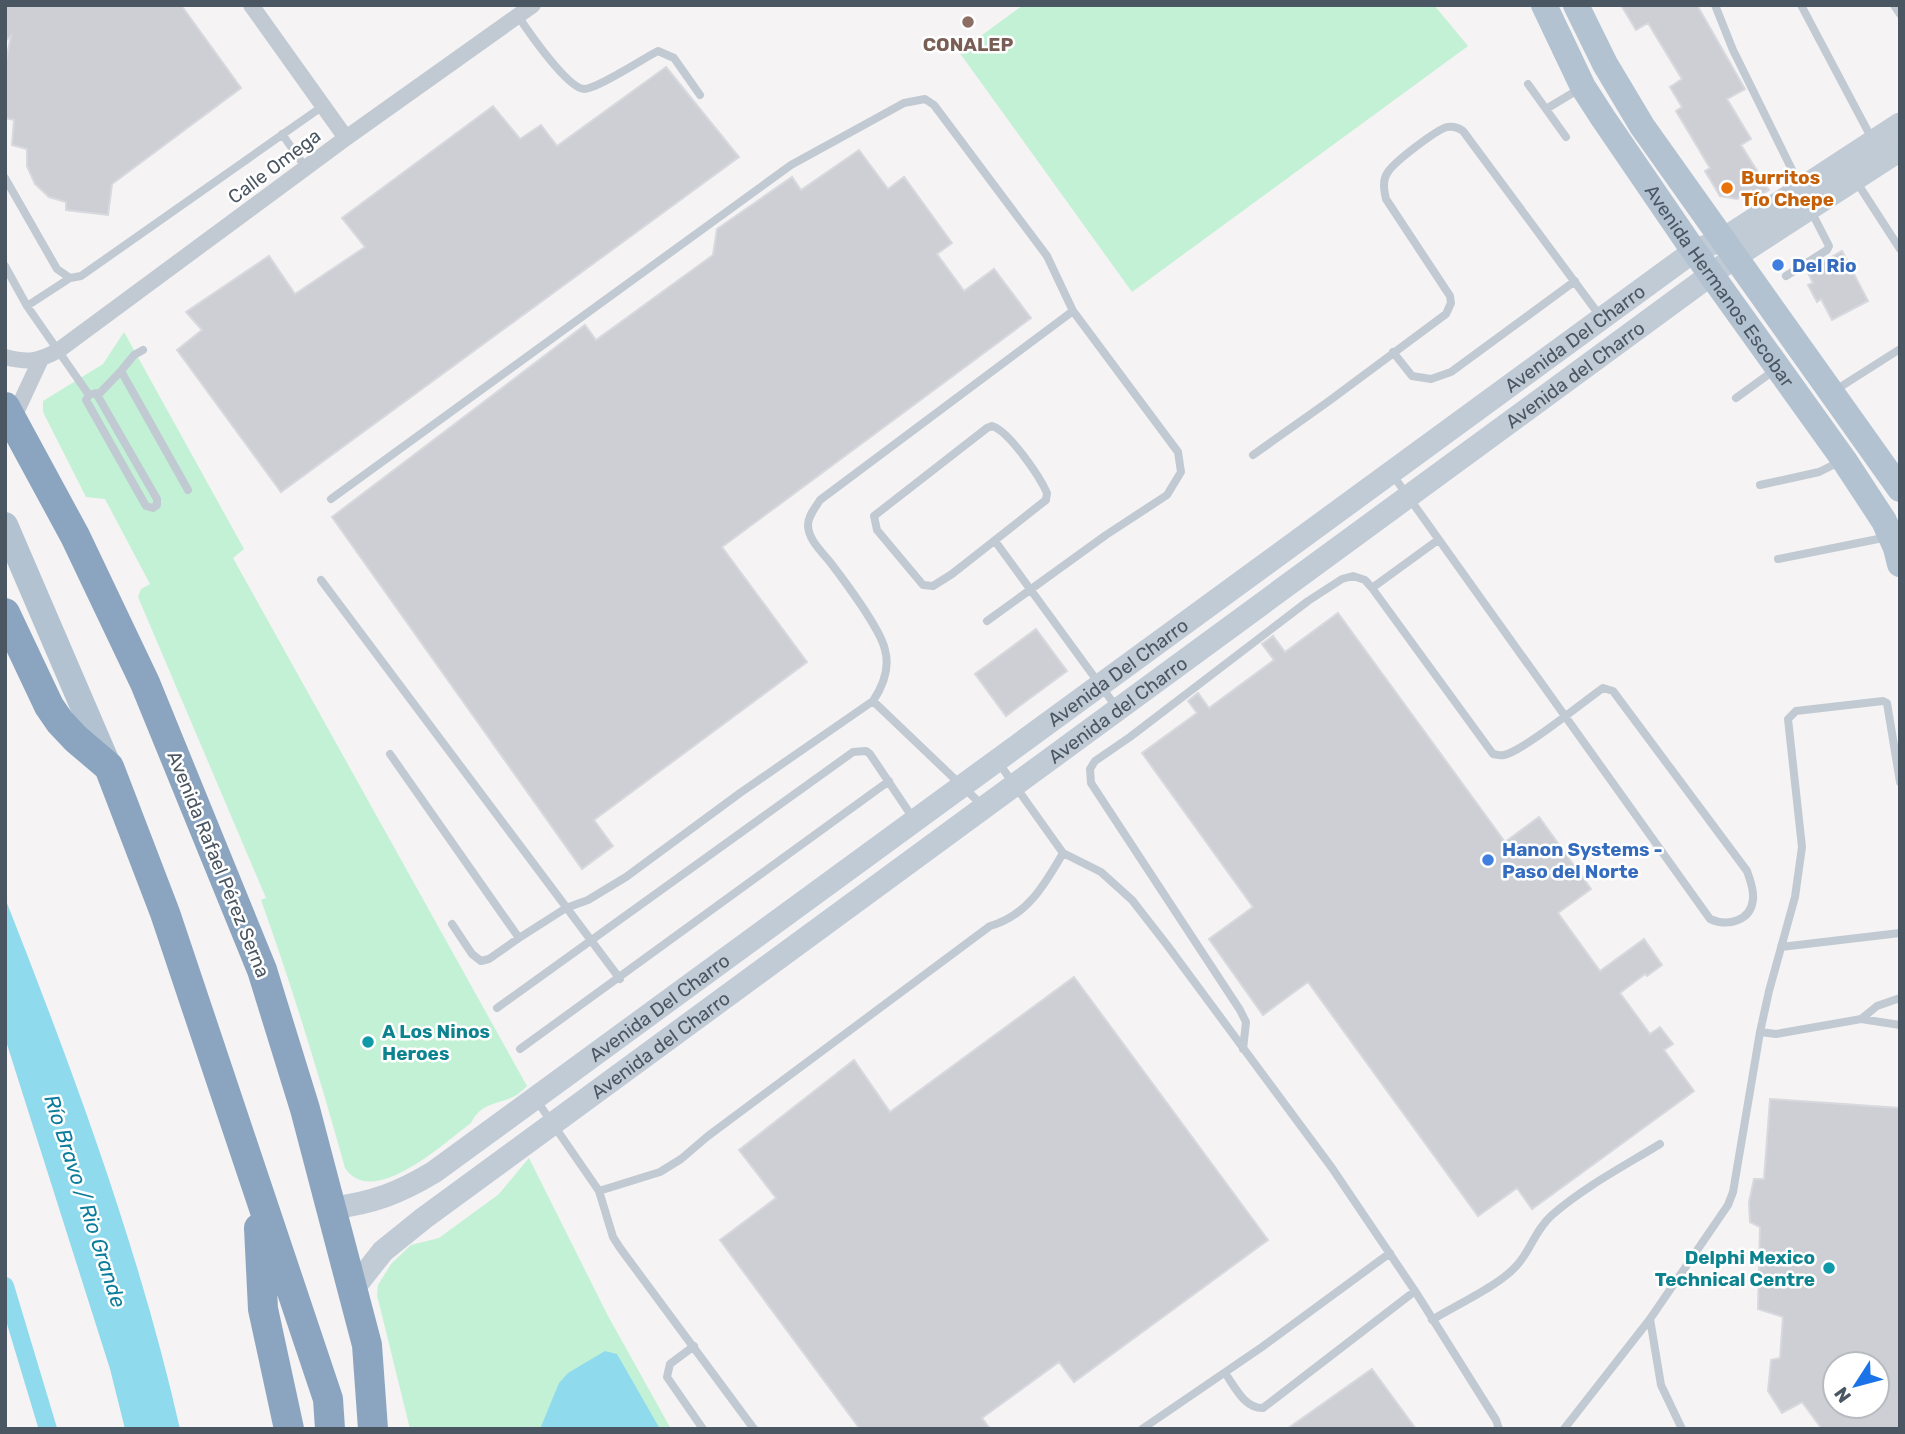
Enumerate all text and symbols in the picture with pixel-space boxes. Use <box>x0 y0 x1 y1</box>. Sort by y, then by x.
marker: CONALEP <box>960 14 976 30</box>
place label: CONALEP <box>923 33 1013 56</box>
street label: Calle Omega <box>223 124 325 209</box>
place label: Burritos Tío Chepe <box>1741 166 1834 211</box>
street label: Avenida Hermanos Escobar <box>1640 180 1799 392</box>
marker: Burritos Tío Chepe <box>1719 180 1735 196</box>
place label: Del Rio <box>1792 254 1857 277</box>
marker: Del Rio <box>1770 257 1786 273</box>
street label: Avenida Del Charro <box>1500 280 1650 398</box>
street label: Avenida del Charro <box>1501 316 1649 433</box>
street label: Avenida Del Charro <box>1043 614 1193 732</box>
street label: Avenida del Charro <box>1044 651 1192 769</box>
street label: Avenida Rafael Pérez Serna <box>162 748 275 981</box>
place label: Hanon Systems - Paso del Norte <box>1502 838 1663 883</box>
marker: Hanon Systems - Paso del Norte <box>1480 852 1496 868</box>
street label: Avenida Del Charro <box>585 949 734 1067</box>
street label: Avenida del Charro <box>587 987 735 1104</box>
place label: A Los Ninos Heroes <box>382 1020 490 1065</box>
marker: A Los Ninos Heroes <box>360 1034 376 1050</box>
water label: Río Bravo / Rio Grande <box>39 1091 132 1311</box>
place label: Delphi Mexico Technical Centre <box>1655 1246 1815 1291</box>
marker: Delphi Mexico Technical Centre <box>1821 1260 1837 1276</box>
north arrow <box>1821 1350 1891 1420</box>
text: N <box>1829 1382 1856 1407</box>

